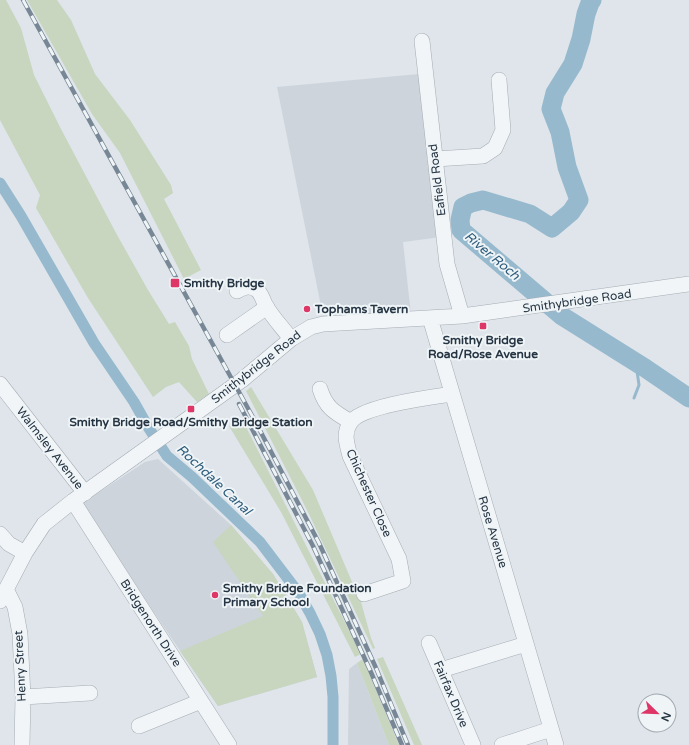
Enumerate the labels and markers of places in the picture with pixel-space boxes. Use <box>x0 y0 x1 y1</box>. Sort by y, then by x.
place label: Smithy Bridge <box>184 276 265 291</box>
marker: Smithy Bridge <box>169 277 181 289</box>
place label: Tophams Tavern <box>314 302 408 317</box>
marker: Tophams Tavern <box>302 304 312 314</box>
marker: Smithy Bridge Road/Rose Avenue <box>478 321 488 331</box>
place label: Smithy Bridge Road/Rose Avenue <box>428 333 538 361</box>
marker: Smithy Bridge Road/Smithy Bridge Station <box>186 404 196 414</box>
place label: Smithy Bridge Road/Smithy Bridge Station <box>69 415 313 430</box>
place label: Smithy Bridge Foundation Primary School <box>223 581 372 610</box>
marker: Smithy Bridge Foundation Primary School <box>210 590 220 600</box>

